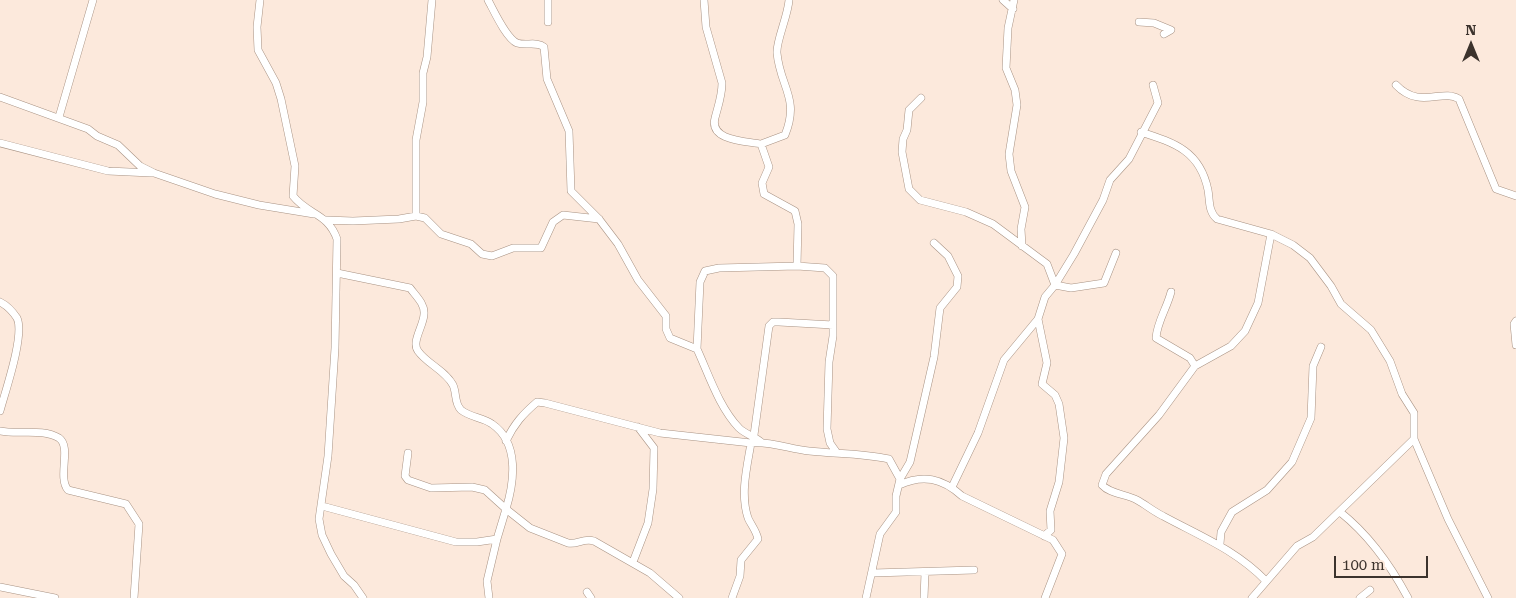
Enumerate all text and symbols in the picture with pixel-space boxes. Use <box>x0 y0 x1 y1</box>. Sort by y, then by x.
north arrow <box>1446 20 1496 70</box>
text: N <box>1466 22 1476 38</box>
scale bar <box>1336 546 1430 578</box>
text: 100 m <box>1342 556 1385 574</box>

